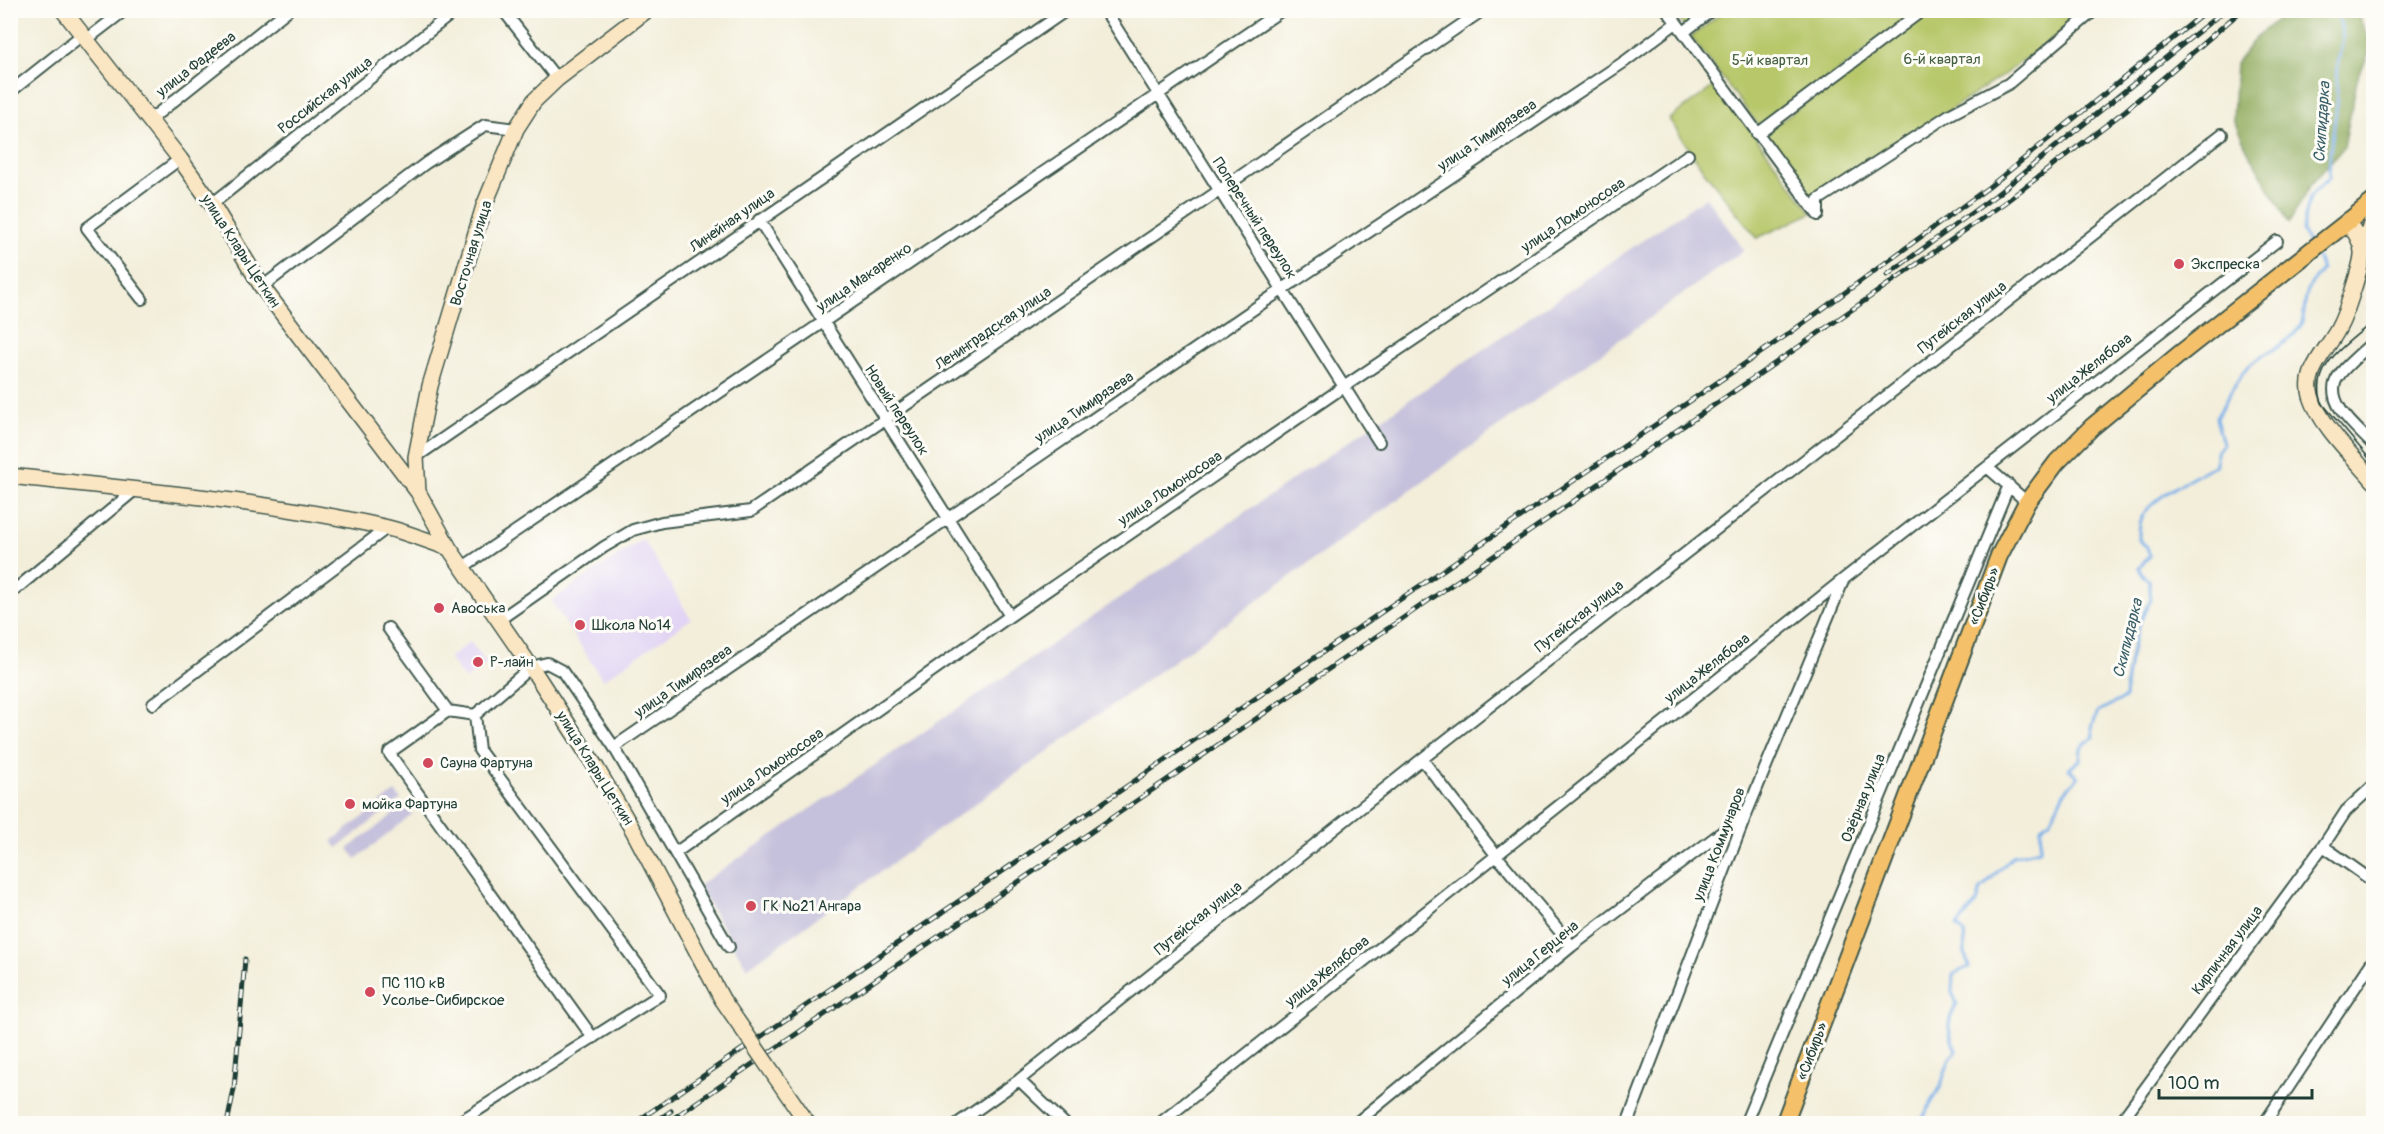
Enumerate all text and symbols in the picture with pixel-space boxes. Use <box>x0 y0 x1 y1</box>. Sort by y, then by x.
street label: улица Фадеева <box>152 27 240 102</box>
park label: 6-й квартал <box>1903 50 1981 69</box>
park label: 5-й квартал <box>1732 51 1808 70</box>
street label: Российская улица <box>274 53 376 138</box>
water label: Скипидарка <box>2309 80 2335 163</box>
street label: улица Тимирязева <box>1433 95 1540 176</box>
street label: Поперечный переулок <box>1208 154 1301 283</box>
street label: улица Ломоносова <box>1517 174 1629 258</box>
street label: Линейная улица <box>685 184 779 257</box>
street label: улица Клары Цеткин <box>196 190 284 312</box>
street label: Восточная улица <box>446 198 497 308</box>
street label: улица Макаренко <box>812 239 916 317</box>
place label: Экспреска <box>2191 255 2260 274</box>
marker: Экспреска <box>2172 257 2186 271</box>
street label: Путейская улица <box>1914 277 2011 358</box>
street label: Ленинградская улица <box>931 282 1055 375</box>
street label: улица Желябова <box>2042 329 2136 408</box>
street label: Новый переулок <box>860 361 933 460</box>
street label: улица Тимирязева <box>1030 367 1137 448</box>
street label: улица Ломоносова <box>1114 447 1226 531</box>
street label: «Сибирь» <box>1965 564 2004 628</box>
street label: Путейская улица <box>1531 576 1628 657</box>
water label: Скипидарка <box>2108 595 2148 680</box>
place label: Авоська <box>451 599 505 618</box>
marker: Авоська <box>432 601 446 615</box>
place label: Школа №14 <box>592 616 671 635</box>
marker: Школа №14 <box>573 618 587 632</box>
street label: улица Желябова <box>1660 629 1754 708</box>
street label: улица Тимирязева <box>630 641 736 723</box>
place label: Р-лайн <box>490 653 533 672</box>
marker: Р-лайн <box>471 655 485 669</box>
street label: улица Клары Цеткин <box>551 707 637 829</box>
street label: улица Ломоносова <box>716 724 827 810</box>
street label: Озёрная улица <box>1837 751 1890 845</box>
place label: Сауна Фартуна <box>440 754 533 773</box>
marker: Сауна Фартуна <box>421 756 435 770</box>
street label: улица Коммунаров <box>1689 785 1750 905</box>
place label: мойка Фартуна <box>362 795 458 814</box>
marker: мойка Фартуна <box>343 797 357 811</box>
street label: Путейская улица <box>1151 877 1246 960</box>
place label: ГК №21 Ангара <box>763 897 861 916</box>
marker: ГК №21 Ангара <box>744 899 758 913</box>
street label: Кирпичная улица <box>2188 902 2267 999</box>
street label: улица Герцена <box>1497 917 1583 991</box>
street label: улица Желябова <box>1281 932 1373 1012</box>
place label: ПС 110 кВ Усолье-Сибирское <box>382 974 505 1010</box>
marker: ПС 110 кВ Усолье-Сибирское <box>363 985 377 999</box>
street label: «Сибирь» <box>1793 1019 1832 1083</box>
scale bar <box>2159 1062 2312 1100</box>
text: 100 m <box>2168 1072 2220 1095</box>

